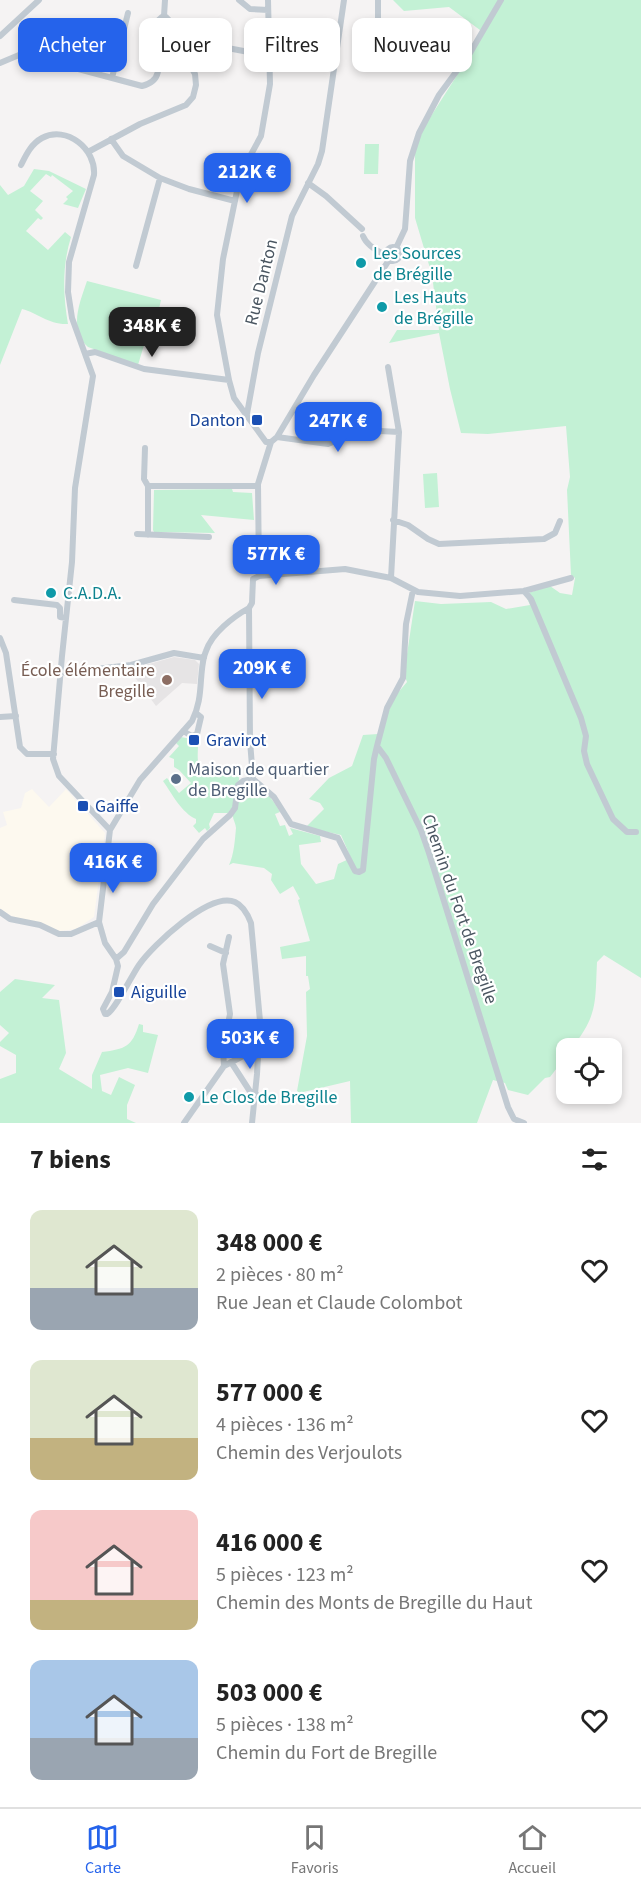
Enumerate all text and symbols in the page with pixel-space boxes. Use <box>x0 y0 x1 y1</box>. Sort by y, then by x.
chip: Acheter <box>18 18 127 72</box>
chip: Louer <box>139 18 232 72</box>
chip: Filtres <box>244 18 340 72</box>
chip: Nouveau <box>352 18 472 72</box>
pin: 212K € <box>198 153 296 204</box>
text: 212K € <box>218 158 276 186</box>
street label: Rue Danton <box>239 236 284 328</box>
place label: Les Sources de Brégille <box>373 241 461 287</box>
marker: Les Sources de Brégille <box>354 256 368 270</box>
place label: Les Hauts de Brégille <box>394 285 474 331</box>
marker: Les Hauts de Brégille <box>375 300 389 314</box>
pin: 348K € <box>103 307 201 358</box>
text: 348K € <box>123 312 181 340</box>
pin: 247K € <box>289 402 387 453</box>
text: 247K € <box>309 407 367 435</box>
place label: Danton <box>190 408 245 433</box>
marker: Danton <box>250 413 264 427</box>
pin: 577K € <box>227 535 325 586</box>
text: 577K € <box>247 540 305 568</box>
place label: C.A.D.A. <box>63 581 122 606</box>
marker: C.A.D.A. <box>44 586 58 600</box>
pin: 209K € <box>213 649 311 700</box>
text: 209K € <box>233 654 291 682</box>
place label: École élémentaire Bregille <box>21 658 155 704</box>
marker: École élémentaire Bregille <box>160 673 174 687</box>
place label: Gravirot <box>206 728 266 753</box>
marker: Gravirot <box>187 733 201 747</box>
place label: Maison de quartier de Bregille <box>188 757 329 803</box>
marker: Maison de quartier de Bregille <box>169 772 183 786</box>
place label: Gaiffe <box>95 794 139 819</box>
marker: Gaiffe <box>76 799 90 813</box>
street label: Chemin du Fort de Bregille <box>415 811 504 1007</box>
pin: 416K € <box>64 843 162 894</box>
text: 416K € <box>84 848 142 876</box>
place label: Aiguille <box>131 980 187 1005</box>
marker: Aiguille <box>112 985 126 999</box>
pin: 503K € <box>201 1019 299 1070</box>
text: 503K € <box>221 1024 279 1052</box>
map controls <box>556 1038 622 1104</box>
button: locate <box>556 1038 622 1104</box>
place label: Le Clos de Bregille <box>201 1085 337 1110</box>
marker: Le Clos de Bregille <box>182 1090 196 1104</box>
text: 7 biens <box>30 1141 111 1178</box>
icon: filters <box>578 1143 611 1176</box>
text: 348 000 € <box>216 1224 323 1261</box>
icon: home <box>78 1234 150 1306</box>
icon: heart <box>578 1254 611 1287</box>
text: 2 pièces · 80 m² <box>216 1261 344 1289</box>
text: Rue Jean et Claude Colombot <box>216 1289 463 1317</box>
text: 577 000 € <box>216 1374 323 1411</box>
icon: home <box>78 1384 150 1456</box>
icon: heart <box>578 1404 611 1437</box>
text: 4 pièces · 136 m² <box>216 1411 354 1439</box>
text: Chemin des Verjoulots <box>216 1439 402 1467</box>
text: 416 000 € <box>216 1524 323 1561</box>
icon: home <box>78 1534 150 1606</box>
icon: heart <box>578 1554 611 1587</box>
text: 5 pièces · 123 m² <box>216 1561 354 1589</box>
text: Chemin des Monts de Bregille du Haut <box>216 1589 532 1617</box>
text: 503 000 € <box>216 1674 323 1711</box>
icon: home <box>78 1684 150 1756</box>
icon: heart <box>578 1704 611 1737</box>
text: 5 pièces · 138 m² <box>216 1711 354 1739</box>
text: Chemin du Fort de Bregille <box>216 1739 437 1767</box>
tab: Carte <box>85 1821 121 1879</box>
tab: Favoris <box>291 1821 338 1879</box>
tab: Accueil <box>508 1821 556 1879</box>

